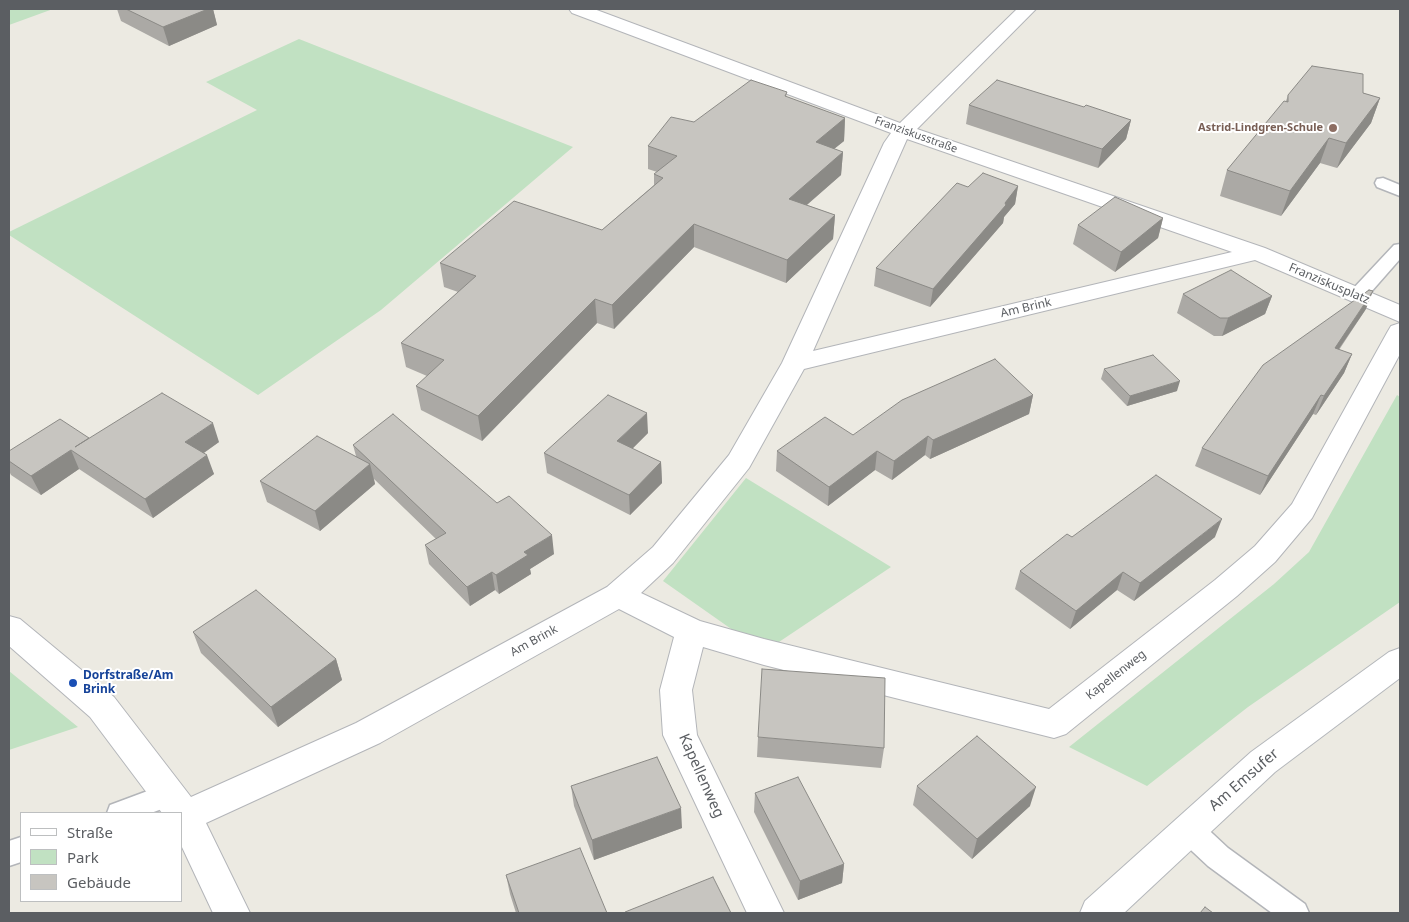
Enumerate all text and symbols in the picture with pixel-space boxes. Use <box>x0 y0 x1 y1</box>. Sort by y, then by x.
street label: Franziskusstraße <box>873 114 959 156</box>
place label: Astrid-Lindgren-Schule <box>1198 121 1323 135</box>
marker: Astrid-Lindgren-Schule <box>1327 122 1339 134</box>
street label: Franziskusplatz <box>1286 261 1372 307</box>
street label: Am Brink <box>999 295 1053 321</box>
street label: Am Brink <box>508 622 560 660</box>
street label: Kapellenweg <box>1083 647 1149 703</box>
place label: Dorfstraße/Am Brink <box>83 669 173 697</box>
marker: Dorfstraße/Am Brink <box>67 677 79 689</box>
street label: Kapellenweg <box>674 731 728 821</box>
street label: Am Emsufer <box>1206 745 1282 815</box>
legend <box>20 812 182 902</box>
text: Straße <box>67 822 113 842</box>
text: Park <box>67 847 99 867</box>
text: Gebäude <box>67 872 131 892</box>

